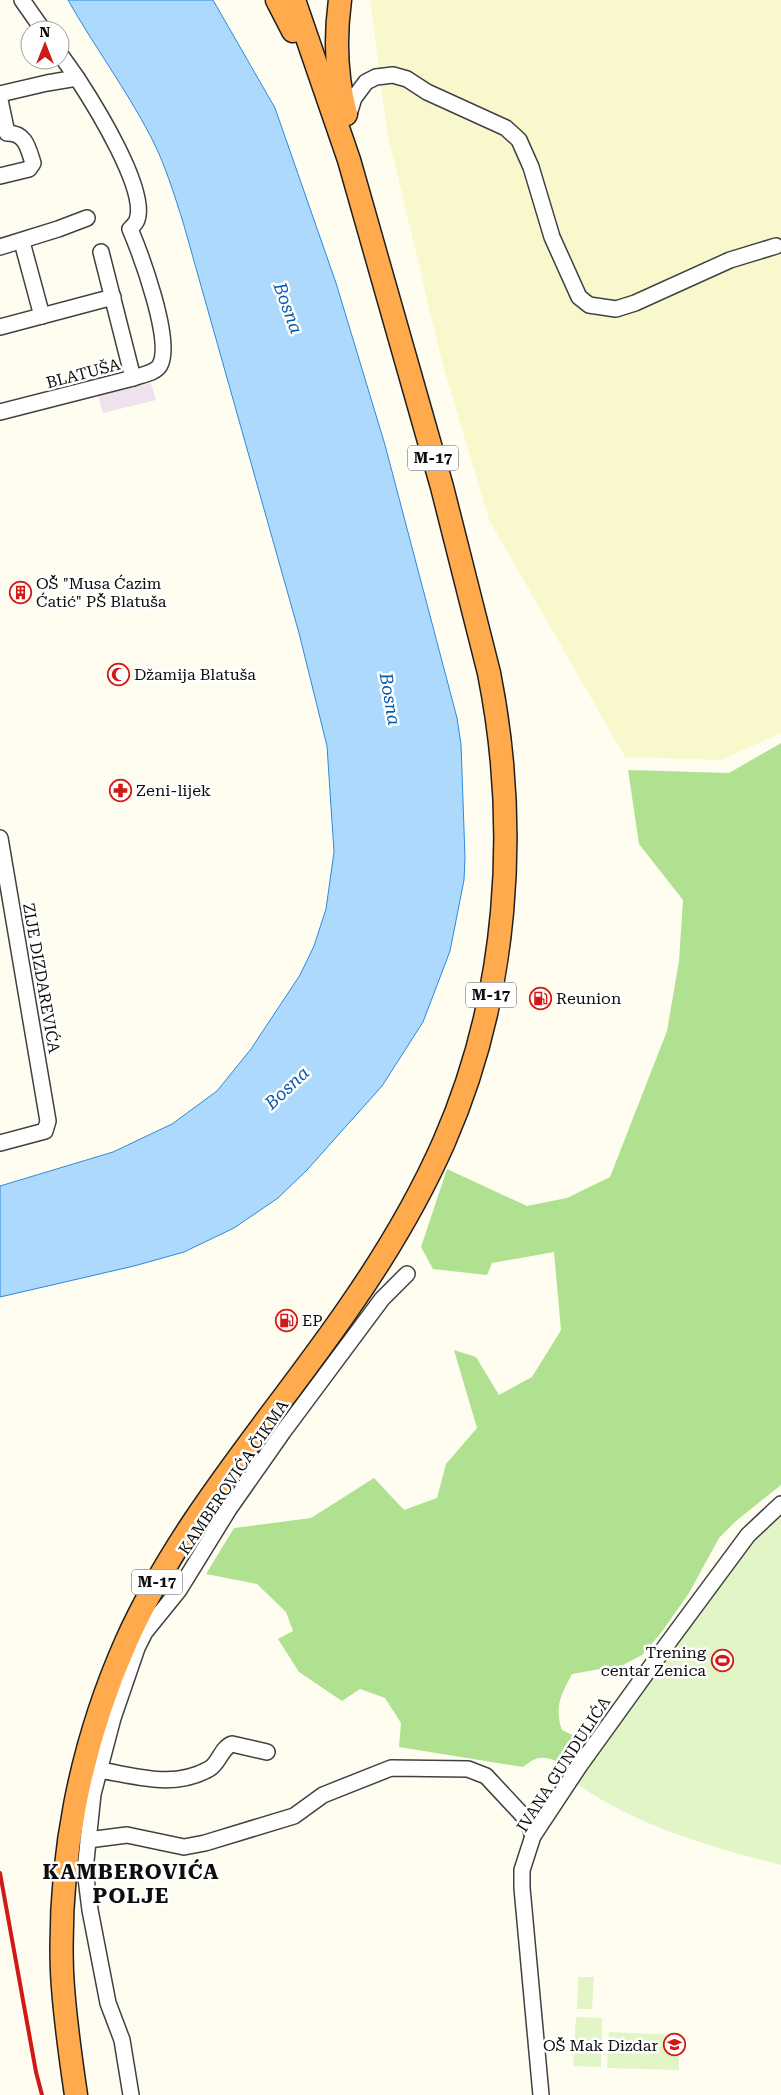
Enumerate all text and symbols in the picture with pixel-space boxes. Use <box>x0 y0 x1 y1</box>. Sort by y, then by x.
north arrow <box>20 20 70 70</box>
text: N <box>40 24 51 40</box>
water label: Bosna <box>269 278 307 336</box>
street label: BLATUŠA <box>44 354 123 392</box>
road number: M-17 <box>408 446 458 470</box>
place label: OŠ "Musa Ćazim Ćatić" PŠ Blatuša <box>36 574 167 611</box>
building icon: OŠ "Musa Ćazim Ćatić" PŠ Blatuša <box>8 580 32 604</box>
mosque icon: Džamija Blatuša <box>106 662 130 686</box>
place label: Džamija Blatuša <box>134 665 256 684</box>
water label: Bosna <box>375 670 405 727</box>
pharmacy icon: Zeni-lijek <box>108 778 132 802</box>
place label: Zeni-lijek <box>136 781 211 800</box>
street label: ZIJE DIZDAREVIĆA <box>19 902 64 1055</box>
road number: M-17 <box>466 982 516 1008</box>
fuel station icon: Reunion <box>528 986 552 1010</box>
place label: Reunion <box>556 989 621 1008</box>
water label: Bosna <box>259 1062 313 1114</box>
fuel station icon: EP <box>274 1308 298 1332</box>
place label: EP <box>302 1311 323 1330</box>
street label: KAMBEROVIĆA ČIKMA <box>175 1396 293 1558</box>
road number: M-17 <box>132 1570 182 1594</box>
place label: Trening centar Zenica <box>601 1643 707 1680</box>
sports icon: Trening centar Zenica <box>710 1649 734 1673</box>
street label: IVANA GUNDULIĆA <box>513 1692 615 1835</box>
district label: KAMBEROVIĆA POLJE <box>43 1859 219 1908</box>
school or university icon: OŠ Mak Dizdar <box>662 2033 686 2057</box>
place label: OŠ Mak Dizdar <box>543 2036 658 2055</box>

